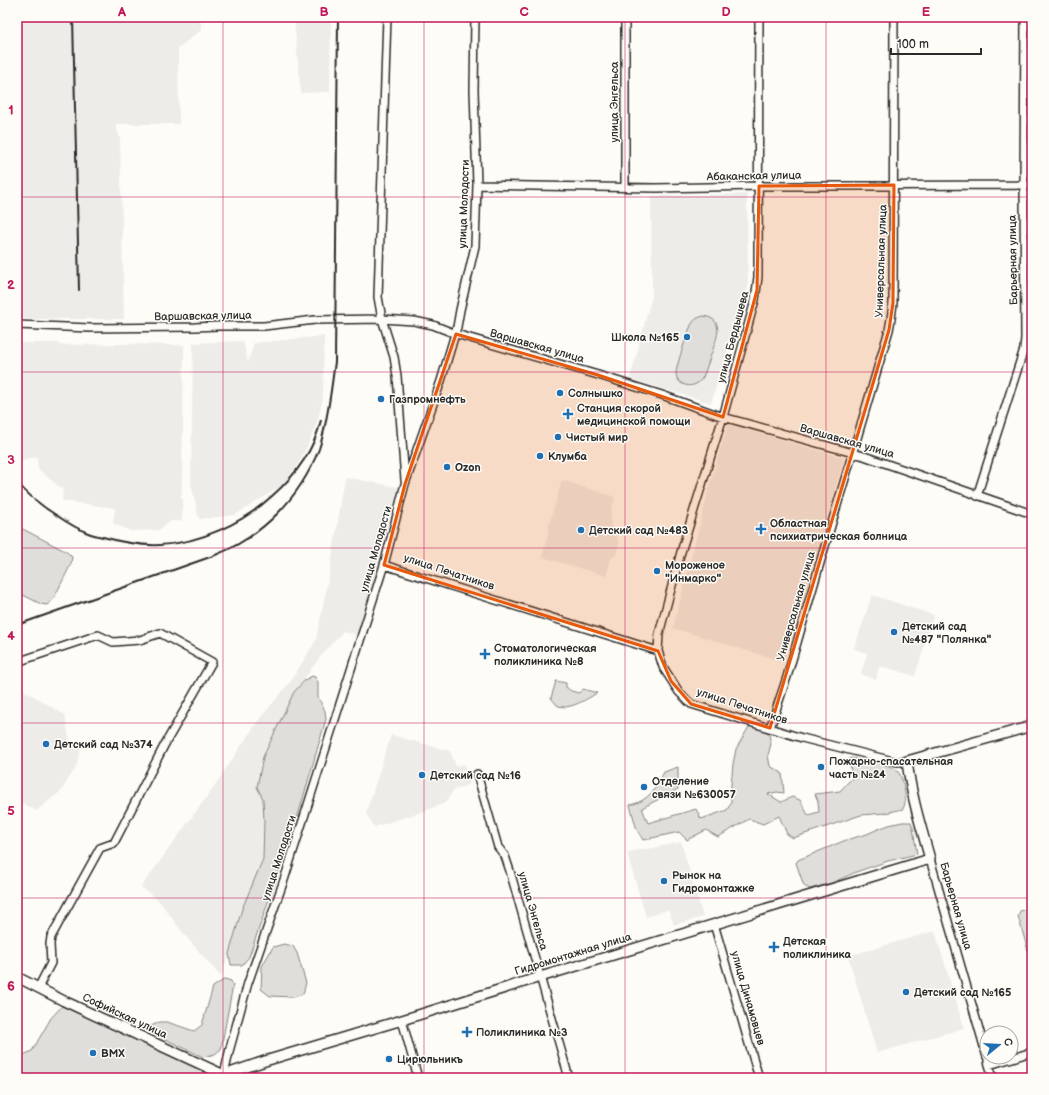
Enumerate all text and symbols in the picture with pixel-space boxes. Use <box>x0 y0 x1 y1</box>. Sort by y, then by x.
text: A <box>117 4 126 20</box>
text: B <box>319 4 329 20</box>
text: C <box>519 4 529 20</box>
text: D <box>721 4 731 20</box>
text: E <box>922 4 931 20</box>
scale bar <box>891 30 981 56</box>
text: 100 m <box>897 37 929 52</box>
street label: улица Энгельса <box>608 61 621 143</box>
text: 1 <box>8 102 14 118</box>
street label: улица Молодости <box>456 159 472 249</box>
street label: Абаканская улица <box>706 169 802 183</box>
street label: Универсальная улица <box>873 204 889 318</box>
street label: Барьерная улица <box>1006 214 1020 305</box>
text: 2 <box>7 277 15 293</box>
street label: улица Бердышева <box>714 289 752 384</box>
street label: Варшавская улица <box>154 309 252 323</box>
street label: Варшавская улица <box>488 326 586 366</box>
place label: Школа №165 <box>611 331 680 344</box>
marker: Школа №165 <box>682 332 692 342</box>
place label: Солнышко <box>568 387 623 400</box>
marker: Солнышко <box>555 388 565 398</box>
place label: Газпромнефть <box>389 393 466 406</box>
marker: Газпромнефть <box>376 394 386 404</box>
place label: Станция скорой медицинской помощи <box>577 402 690 428</box>
marker: Станция скорой медицинской помощи <box>562 408 574 420</box>
street label: Варшавская улица <box>798 421 896 461</box>
place label: Чистый мир <box>566 431 629 444</box>
marker: Чистый мир <box>553 432 563 442</box>
place label: Клумба <box>548 450 588 463</box>
marker: Клумба <box>535 451 545 461</box>
text: 3 <box>7 452 15 468</box>
place label: Ozon <box>455 461 481 474</box>
marker: Ozon <box>442 462 452 472</box>
street label: улица Молодости <box>357 504 395 594</box>
place label: Областная психиатрическая болница <box>770 517 908 543</box>
marker: Областная психиатрическая болница <box>755 523 767 535</box>
place label: Детский сад №483 <box>589 524 689 537</box>
marker: Детский сад №483 <box>576 525 586 535</box>
street label: Универсальная улица <box>774 549 818 662</box>
street label: улица Печатников <box>402 551 496 593</box>
place label: Мороженое "Инмарко" <box>665 559 725 585</box>
marker: Мороженое "Инмарко" <box>652 566 662 576</box>
place label: Детский сад №487 "Полянка" <box>902 620 992 646</box>
marker: Детский сад №487 "Полянка" <box>889 627 899 637</box>
text: 4 <box>7 628 15 644</box>
place label: Стоматологическая поликлиника №8 <box>494 642 597 668</box>
marker: Стоматологическая поликлиника №8 <box>479 648 491 660</box>
street label: улица Печатников <box>695 685 789 727</box>
place label: Детский сад №374 <box>54 738 153 751</box>
marker: Детский сад №374 <box>41 739 51 749</box>
place label: Пожарно-спасательная часть №24 <box>829 755 953 781</box>
marker: Пожарно-спасательная часть №24 <box>816 762 826 772</box>
place label: Детский сад №16 <box>430 769 521 782</box>
marker: Детский сад №16 <box>417 770 427 780</box>
place label: Отделение связи №630057 <box>652 775 736 801</box>
marker: Отделение связи №630057 <box>639 782 649 792</box>
text: 5 <box>7 803 15 819</box>
street label: улица Молодости <box>259 814 299 902</box>
street label: Барьерная улица <box>937 861 975 952</box>
place label: Рынок на Гидромонтажке <box>672 869 754 895</box>
street label: улица Энгельса <box>516 870 551 952</box>
marker: Рынок на Гидромонтажке <box>659 876 669 886</box>
street label: Гидромонтажная улица <box>513 930 633 978</box>
place label: Детская поликлиника <box>783 935 851 961</box>
marker: Детская поликлиника <box>768 941 780 953</box>
street label: улица Динамовцев <box>728 950 768 1047</box>
text: 6 <box>7 978 15 994</box>
place label: Детский сад №165 <box>914 986 1012 999</box>
marker: Детский сад №165 <box>901 987 911 997</box>
street label: Софийская улица <box>81 991 170 1042</box>
north arrow <box>979 1025 1019 1065</box>
marker: Поликлиника №3 <box>461 1026 473 1038</box>
place label: Поликлиника №3 <box>476 1026 568 1039</box>
text: С <box>1001 1036 1016 1048</box>
place label: BMX <box>101 1047 125 1060</box>
marker: BMX <box>88 1048 98 1058</box>
place label: Цирюльникъ <box>397 1053 464 1066</box>
marker: Цирюльникъ <box>384 1054 394 1064</box>

